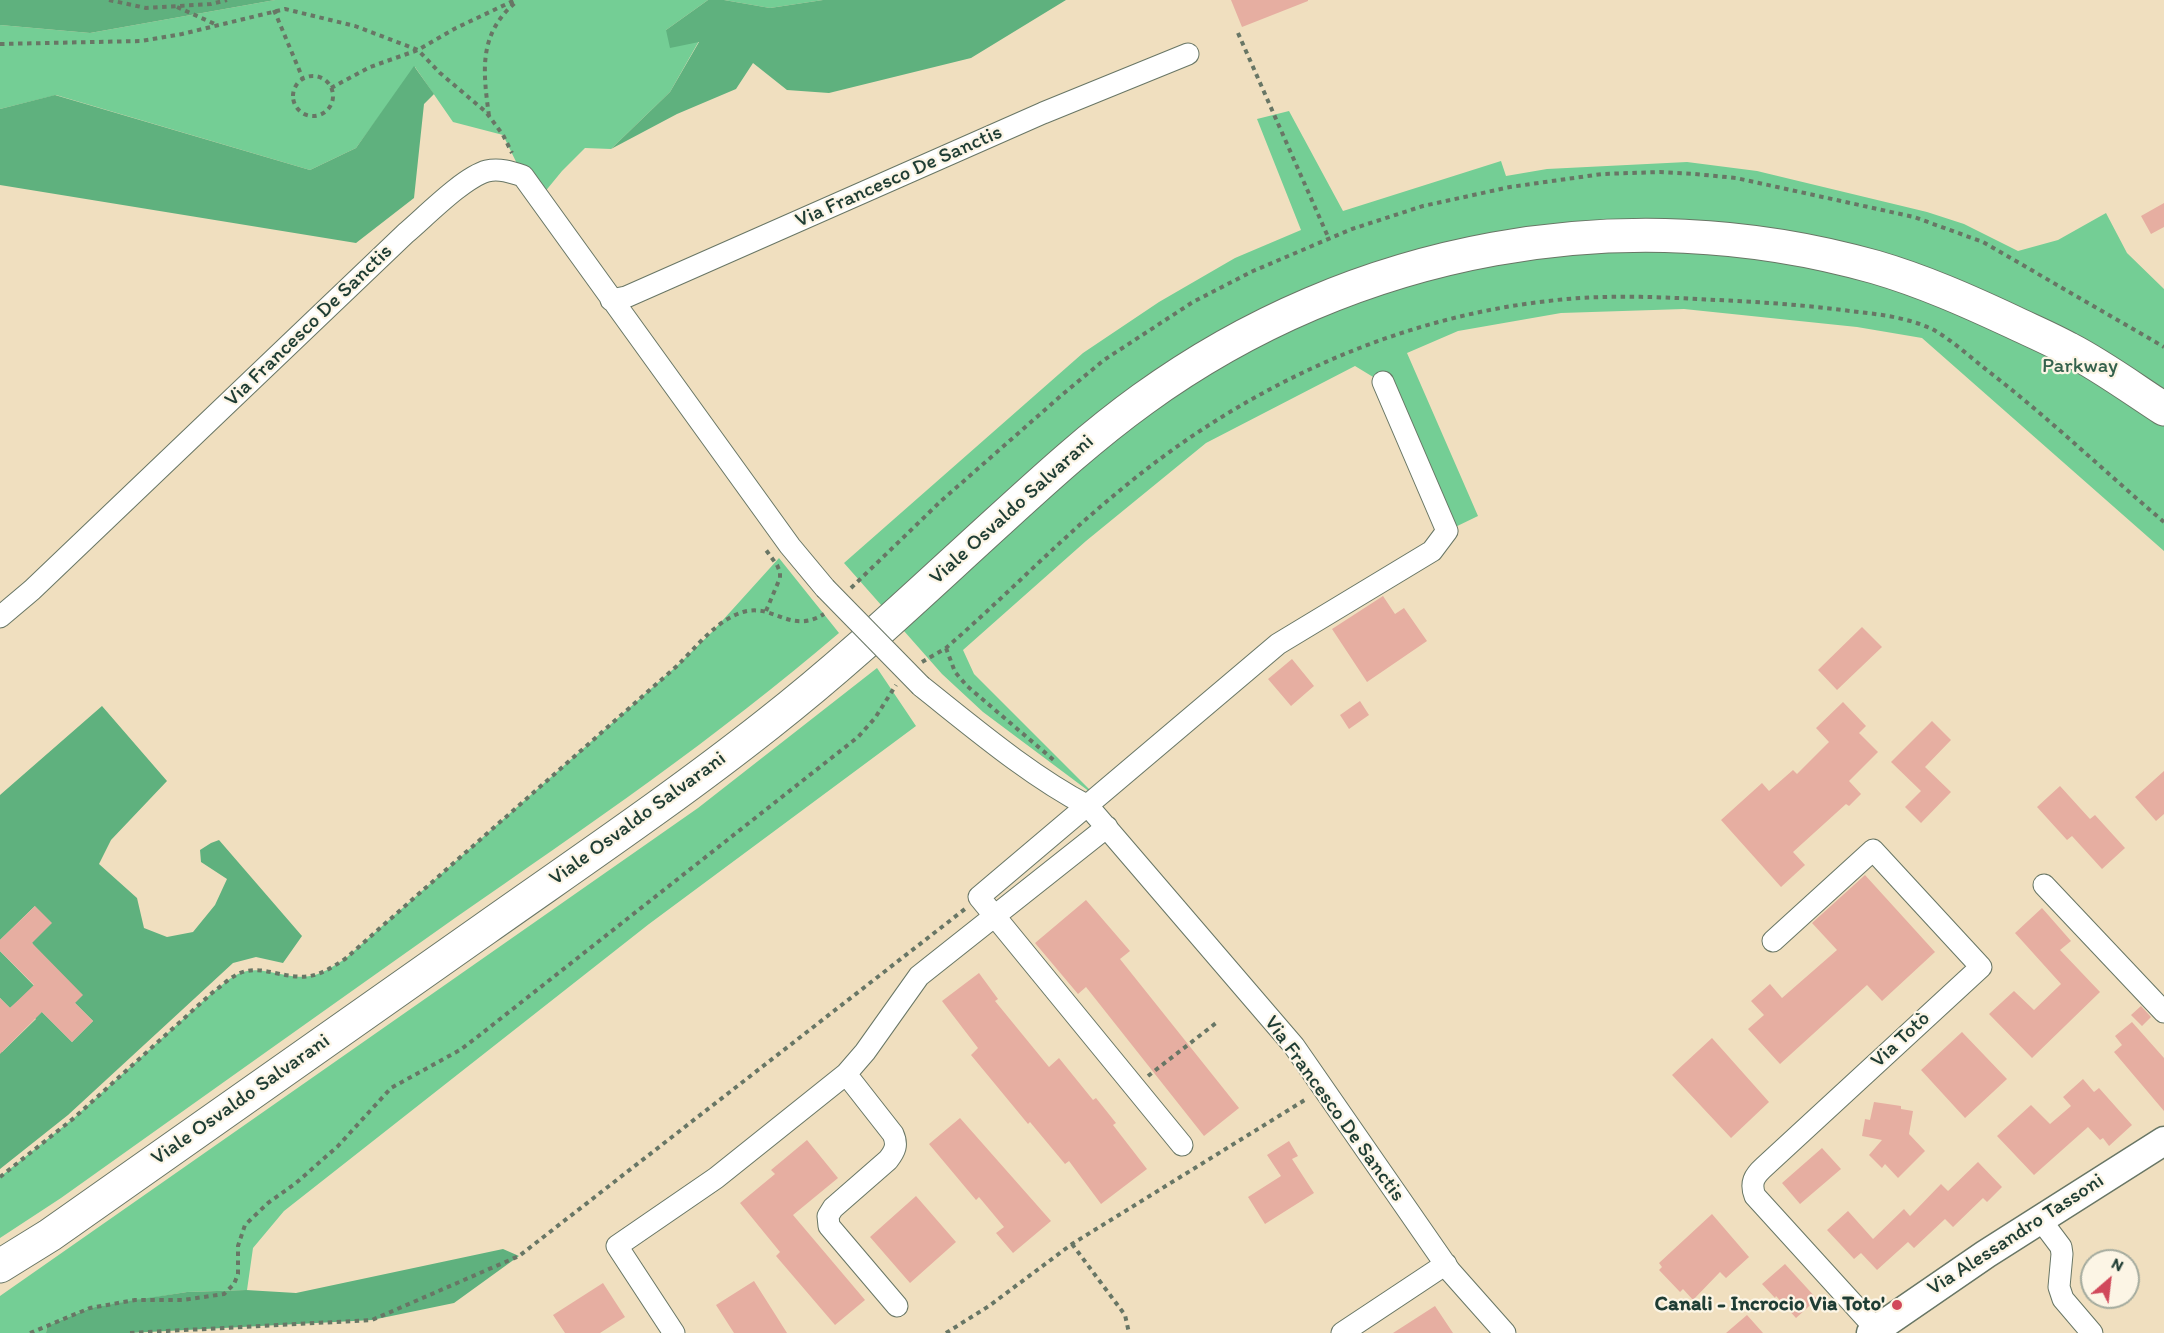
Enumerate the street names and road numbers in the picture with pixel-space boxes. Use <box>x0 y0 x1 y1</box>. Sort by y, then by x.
street label: Via Francesco De Sanctis <box>792 120 1006 234</box>
street label: Via Francesco De Sanctis <box>220 239 398 413</box>
street label: Viale Osvaldo Salvarani <box>925 430 1099 590</box>
street label: Viale Osvaldo Salvarani <box>545 746 731 892</box>
street label: Via Totò <box>1866 1006 1936 1074</box>
street label: Via Francesco De Sanctis <box>1258 1011 1410 1207</box>
street label: Viale Osvaldo Salvarani <box>147 1029 335 1171</box>
street label: Via Alessandro Tassoni <box>1923 1168 2109 1302</box>

